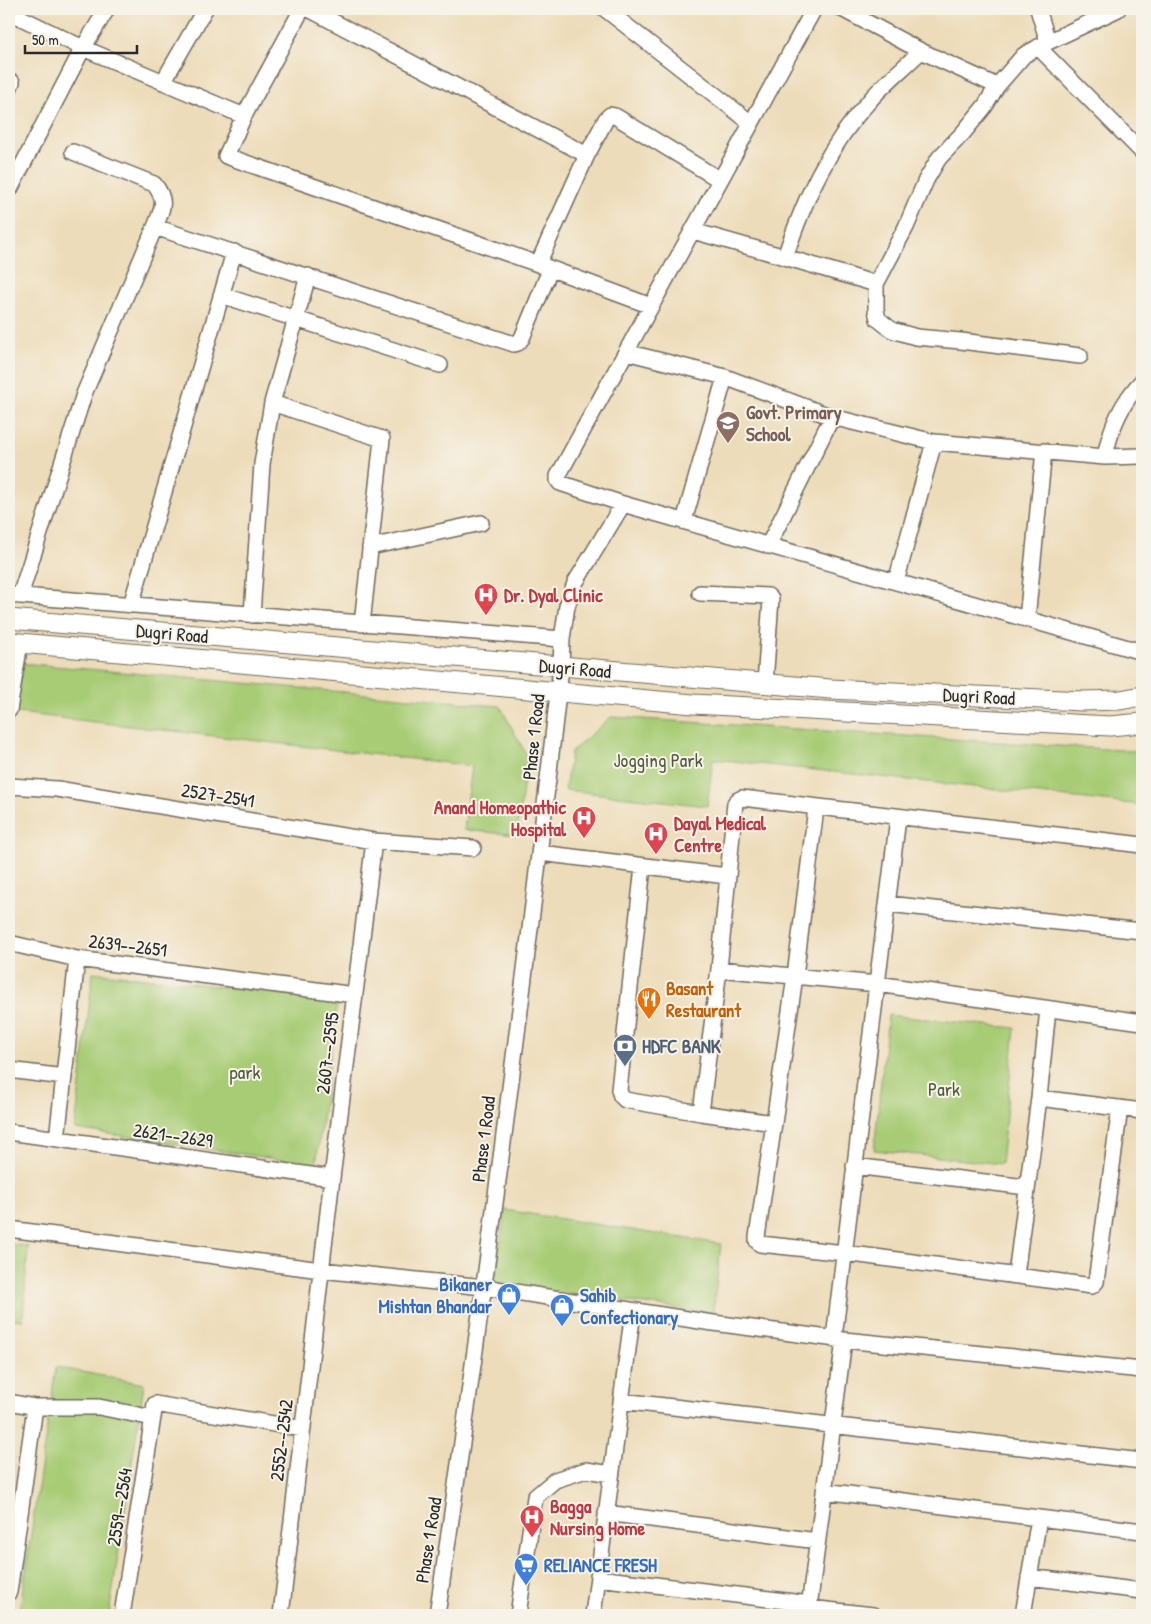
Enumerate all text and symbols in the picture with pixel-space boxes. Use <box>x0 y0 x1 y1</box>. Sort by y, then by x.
scale bar <box>25 22 138 54</box>
text: 50 m <box>32 29 59 50</box>
place label: Govt. Primary School <box>746 399 842 447</box>
school or university icon: Govt. Primary School <box>715 410 741 444</box>
hospital icon: Dr. Dyal Clinic <box>473 582 499 616</box>
place label: Dr. Dyal Clinic <box>504 582 603 609</box>
street label: Dugri Road <box>135 617 210 649</box>
street label: Dugri Road <box>538 652 613 684</box>
street label: Dugri Road <box>942 681 1016 711</box>
street label: Phase 1 Road <box>516 692 550 781</box>
park label: Jogging Park <box>613 747 703 773</box>
street label: 2527-2541 <box>179 776 257 814</box>
place label: Anand Homeopathic Hospital <box>434 794 567 843</box>
hospital icon: Anand Homeopathic Hospital <box>571 805 597 839</box>
place label: Dayal Medical Centre <box>674 810 767 858</box>
hospital icon: Dayal Medical Centre <box>643 821 669 855</box>
street label: 2639--2651 <box>87 927 169 963</box>
place label: Basant Restaurant <box>666 975 742 1023</box>
restaurant icon: Basant Restaurant <box>636 986 662 1020</box>
street label: 2607--2595 <box>309 1011 345 1095</box>
bank icon: HDFC BANK <box>612 1033 638 1067</box>
place label: HDFC BANK <box>642 1033 721 1059</box>
park label: park <box>230 1059 261 1085</box>
park label: Park <box>928 1076 960 1102</box>
street label: Phase 1 Road <box>465 1094 501 1183</box>
street label: 2621--2629 <box>132 1117 214 1153</box>
place label: Bikaner Mishtan Bhandar <box>378 1271 493 1319</box>
shop icon: Bikaner Mishtan Bhandar <box>496 1282 522 1316</box>
place label: Sahib Confectionary <box>580 1282 678 1331</box>
shop icon: Sahib Confectionary <box>549 1293 575 1327</box>
street label: 2552--2542 <box>263 1398 299 1482</box>
street label: 2559--2564 <box>100 1466 138 1548</box>
place label: Bagga Nursing Home <box>550 1493 645 1542</box>
street label: Phase 1 Road <box>408 1495 448 1585</box>
hospital icon: Bagga Nursing Home <box>519 1504 545 1538</box>
supermarket icon: RELIANCE FRESH <box>513 1552 539 1586</box>
place label: RELIANCE FRESH <box>544 1552 657 1578</box>

